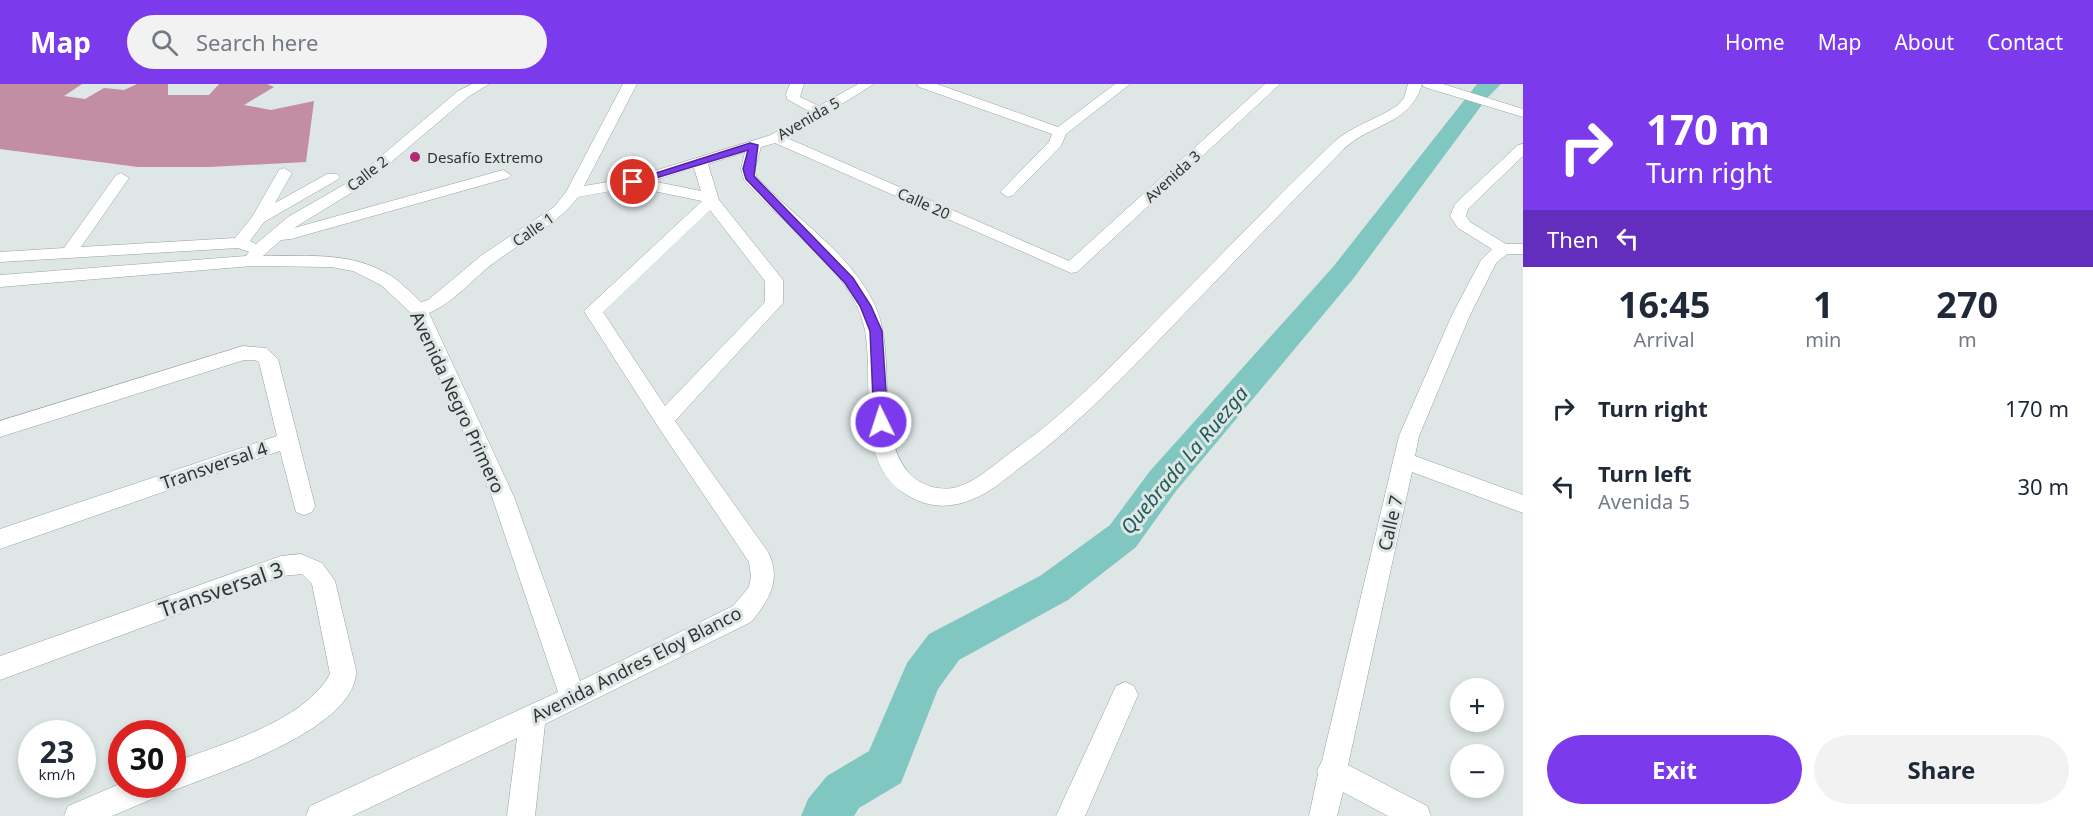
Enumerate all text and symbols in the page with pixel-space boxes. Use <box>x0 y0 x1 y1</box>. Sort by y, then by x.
search box <box>127 15 547 69</box>
text: Map <box>30 23 91 61</box>
icon: search <box>148 26 181 59</box>
text: Search here <box>196 27 318 57</box>
text: Home <box>1725 28 1785 56</box>
text: Map <box>1818 28 1861 56</box>
text: About <box>1894 28 1954 56</box>
text: Contact <box>1987 28 2063 56</box>
street label: Avenida 5 <box>773 92 843 144</box>
text: 170 m <box>1646 100 1770 157</box>
icon: right <box>1547 108 1625 186</box>
street label: Avenida 3 <box>1140 146 1204 206</box>
place label: Desafío Extremo <box>427 147 543 167</box>
marker: Desafío Extremo <box>408 150 422 164</box>
street label: Calle 2 <box>342 151 392 195</box>
text: Turn right <box>1646 154 1772 191</box>
pin <box>607 156 658 207</box>
icon: arrive <box>616 165 649 198</box>
street label: Calle 20 <box>895 183 953 223</box>
street label: Calle 1 <box>508 207 558 251</box>
icon: left <box>1611 222 1644 255</box>
text: Then <box>1547 224 1599 254</box>
text: 16:45 <box>1618 280 1710 329</box>
text: 1 <box>1813 280 1834 329</box>
text: 270 <box>1936 280 1998 329</box>
street label: Avenida Negro Primero <box>405 307 511 497</box>
text: Arrival <box>1634 326 1695 353</box>
text: min <box>1805 326 1841 353</box>
text: m <box>1958 326 1977 353</box>
water label: Quebrada La Ruezga <box>1114 380 1254 540</box>
position arrow <box>849 390 913 454</box>
icon: right <box>1547 392 1580 425</box>
text: Turn right <box>1598 393 1708 423</box>
text: 170 m <box>2005 393 2069 423</box>
street label: Transversal 4 <box>158 436 270 494</box>
text: Turn left <box>1598 458 1692 488</box>
icon: left <box>1547 470 1580 503</box>
text: 30 m <box>2018 471 2069 501</box>
text: Avenida 5 <box>1598 488 1690 515</box>
street label: Calle 7 <box>1372 493 1408 553</box>
street label: Transversal 3 <box>155 555 287 623</box>
street label: Avenida Andres Eloy Blanco <box>527 600 745 728</box>
map controls <box>1450 678 1504 798</box>
button: + <box>1450 678 1504 732</box>
speed limit sign: 30 <box>108 720 186 798</box>
text: 23 <box>40 731 74 772</box>
button: Exit <box>1547 735 1802 804</box>
button: Share <box>1814 735 2069 804</box>
button: − <box>1450 744 1504 798</box>
text: km/h <box>39 764 75 784</box>

